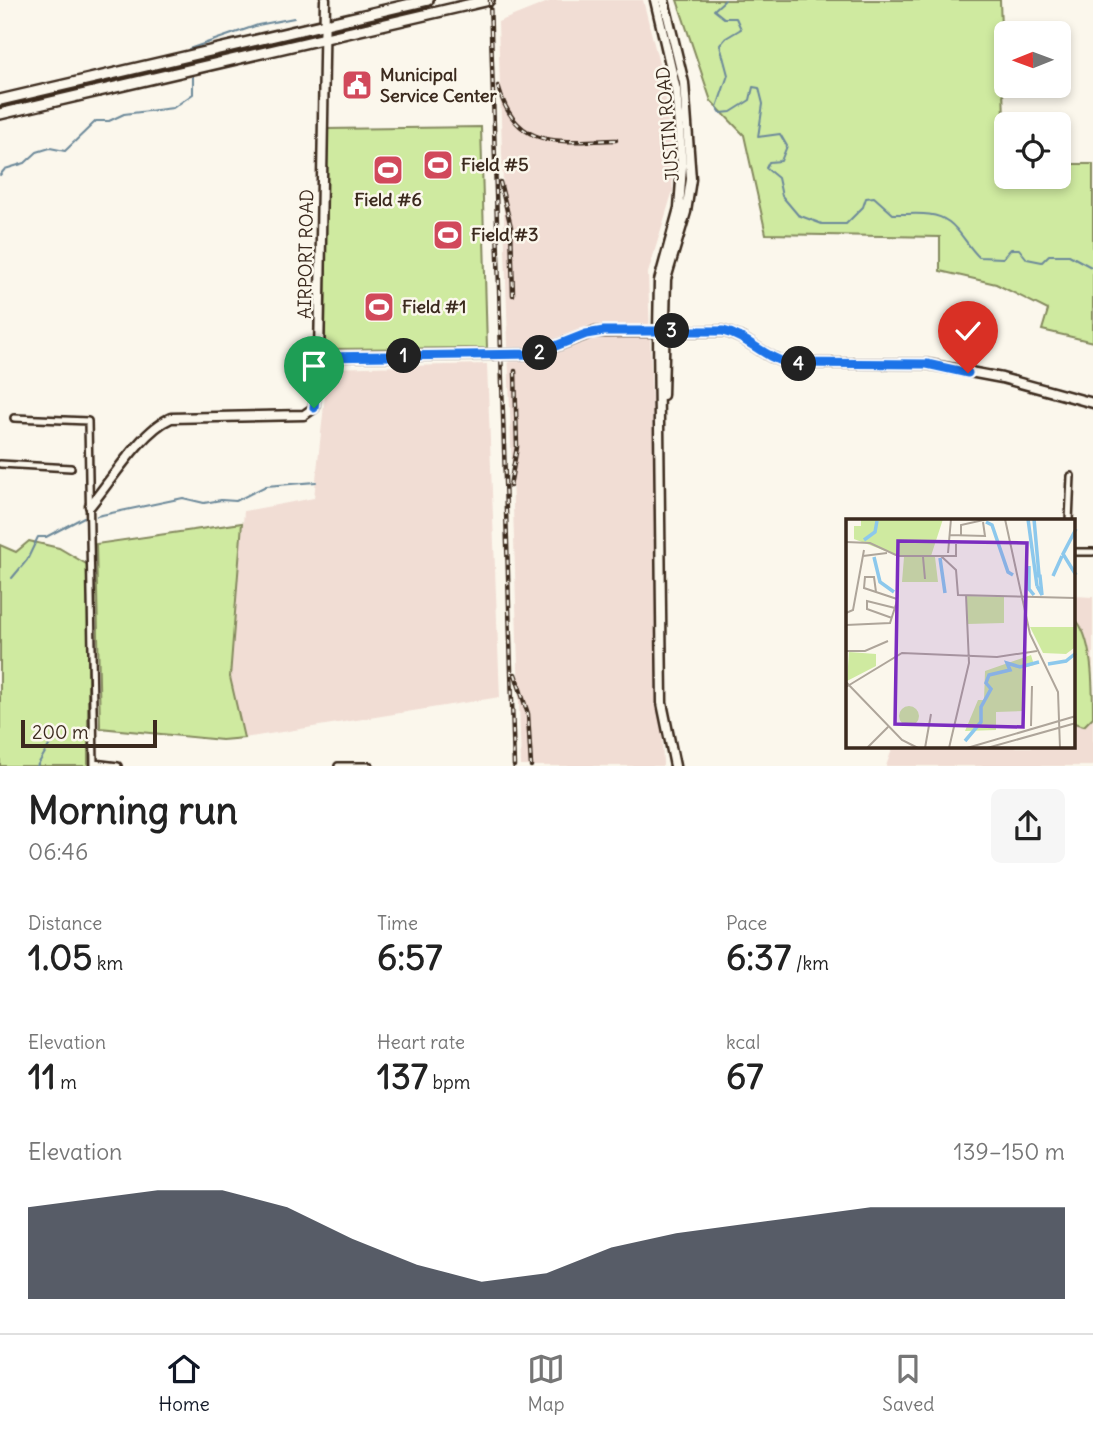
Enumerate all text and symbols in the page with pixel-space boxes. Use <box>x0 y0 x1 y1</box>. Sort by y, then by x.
north arrow <box>994 21 1071 98</box>
map controls <box>994 21 1071 189</box>
place label: Municipal Service Center <box>380 63 498 107</box>
street label: JUSTIN ROAD <box>651 66 684 182</box>
public building icon: Municipal Service Center <box>340 68 374 102</box>
button: locate <box>994 112 1071 189</box>
sports icon: Field #5 <box>421 148 455 182</box>
sports icon: Field #6 <box>371 153 405 187</box>
place label: Field #5 <box>461 153 529 176</box>
place label: Field #6 <box>354 188 422 211</box>
street label: AIRPORT ROAD <box>293 189 318 319</box>
sports icon: Field #3 <box>431 218 465 252</box>
place label: Field #3 <box>471 223 539 246</box>
sports icon: Field #1 <box>362 290 396 324</box>
place label: Field #1 <box>402 295 466 318</box>
pin <box>938 301 998 373</box>
icon: check <box>949 312 987 350</box>
pin: 3 <box>654 314 690 348</box>
text: 3 <box>666 318 677 342</box>
pin <box>284 336 344 408</box>
pin: 2 <box>522 336 558 370</box>
pin: 1 <box>386 338 422 374</box>
text: 2 <box>534 340 545 364</box>
text: 1 <box>400 343 407 367</box>
pin: 4 <box>782 346 816 382</box>
icon: arrive <box>295 347 333 385</box>
text: 4 <box>793 351 804 375</box>
inset map <box>846 519 1076 748</box>
scale bar <box>21 717 158 749</box>
text: 200 m <box>32 720 89 744</box>
text: Morning run <box>28 787 238 834</box>
button: share <box>991 789 1065 863</box>
text: 06:46 <box>28 837 88 866</box>
text: Distance <box>28 911 102 935</box>
text: Time <box>377 911 418 935</box>
text: Pace <box>726 911 767 935</box>
text: 1.05 <box>28 935 92 979</box>
text: 6:57 <box>377 935 442 979</box>
text: 6:37 <box>726 935 791 979</box>
text: km <box>92 951 123 975</box>
text: /km <box>791 951 829 975</box>
text: Elevation <box>28 1030 106 1054</box>
text: Heart rate <box>377 1030 465 1054</box>
text: kcal <box>726 1030 760 1054</box>
text: 11 <box>28 1054 56 1098</box>
text: 137 <box>377 1054 428 1098</box>
text: 67 <box>726 1054 763 1098</box>
text: m <box>56 1070 77 1094</box>
text: bpm <box>428 1070 470 1094</box>
text: Elevation <box>28 1137 122 1166</box>
text: 139–150 m <box>953 1137 1065 1166</box>
tab: Home <box>159 1350 210 1416</box>
tab: Map <box>527 1350 565 1416</box>
tab: Saved <box>882 1350 934 1416</box>

